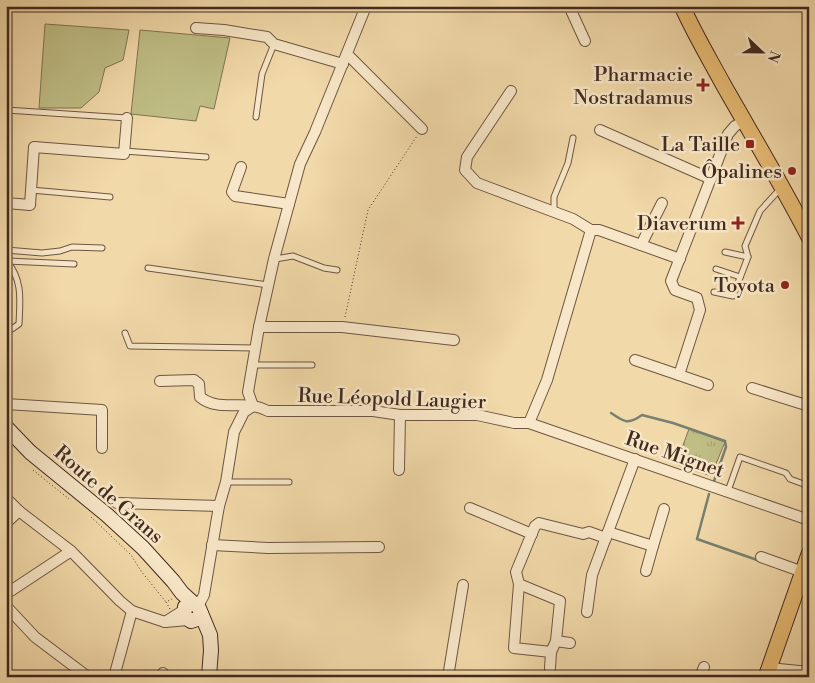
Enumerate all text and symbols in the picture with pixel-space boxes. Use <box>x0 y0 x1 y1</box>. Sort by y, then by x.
north arrow <box>738 28 788 78</box>
text: N <box>763 48 784 65</box>
place label: Pharmacie Nostradamus <box>573 63 693 111</box>
marker: Pharmacie Nostradamus <box>697 79 709 91</box>
place label: La Taille <box>661 133 740 158</box>
marker: La Taille <box>744 138 756 150</box>
place label: Ôpalines <box>701 159 782 185</box>
marker: Ôpalines <box>786 165 798 177</box>
place label: Diaverum <box>637 212 727 237</box>
marker: Diaverum <box>731 216 745 230</box>
place label: Toyota <box>714 274 776 299</box>
marker: Toyota <box>779 279 791 291</box>
street label: Rue Léopold Laugier <box>297 384 487 415</box>
street label: Rue Mignet <box>622 427 727 484</box>
street label: Route de Grans <box>48 441 168 550</box>

